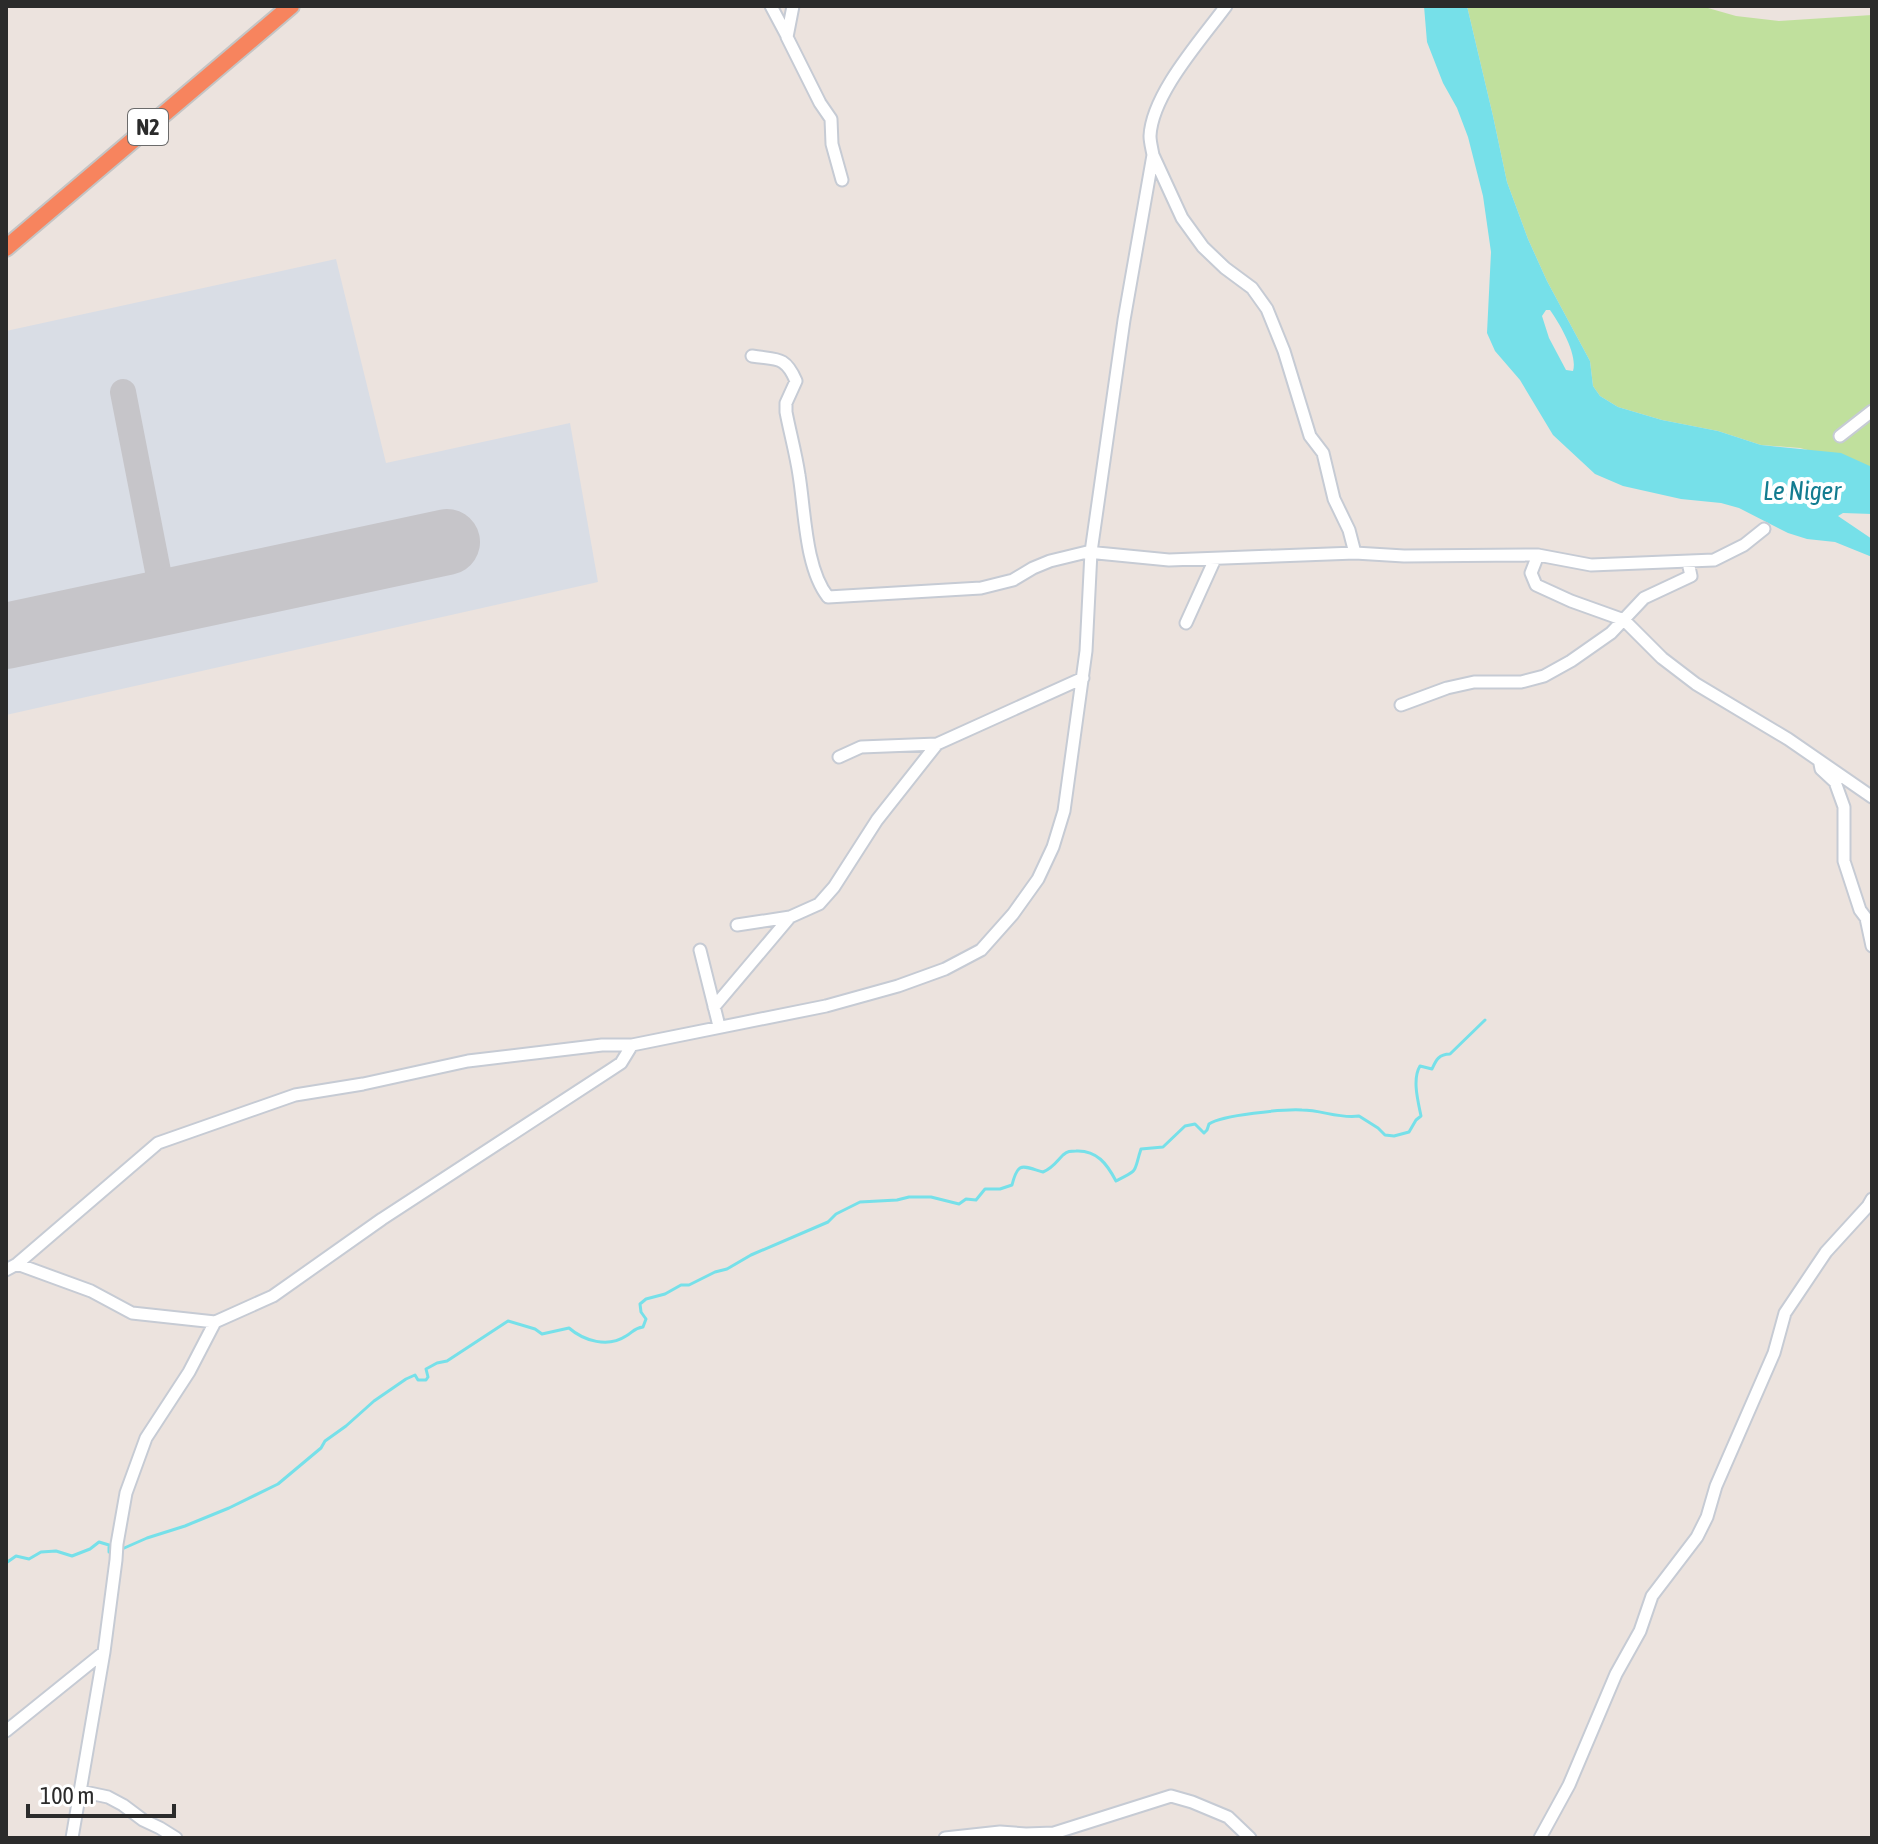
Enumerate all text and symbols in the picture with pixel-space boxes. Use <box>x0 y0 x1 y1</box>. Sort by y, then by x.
road number: N2 <box>128 109 168 145</box>
water label: Le Niger <box>1763 476 1842 506</box>
scale bar <box>28 1768 174 1818</box>
text: 100 m <box>40 1782 94 1809</box>

